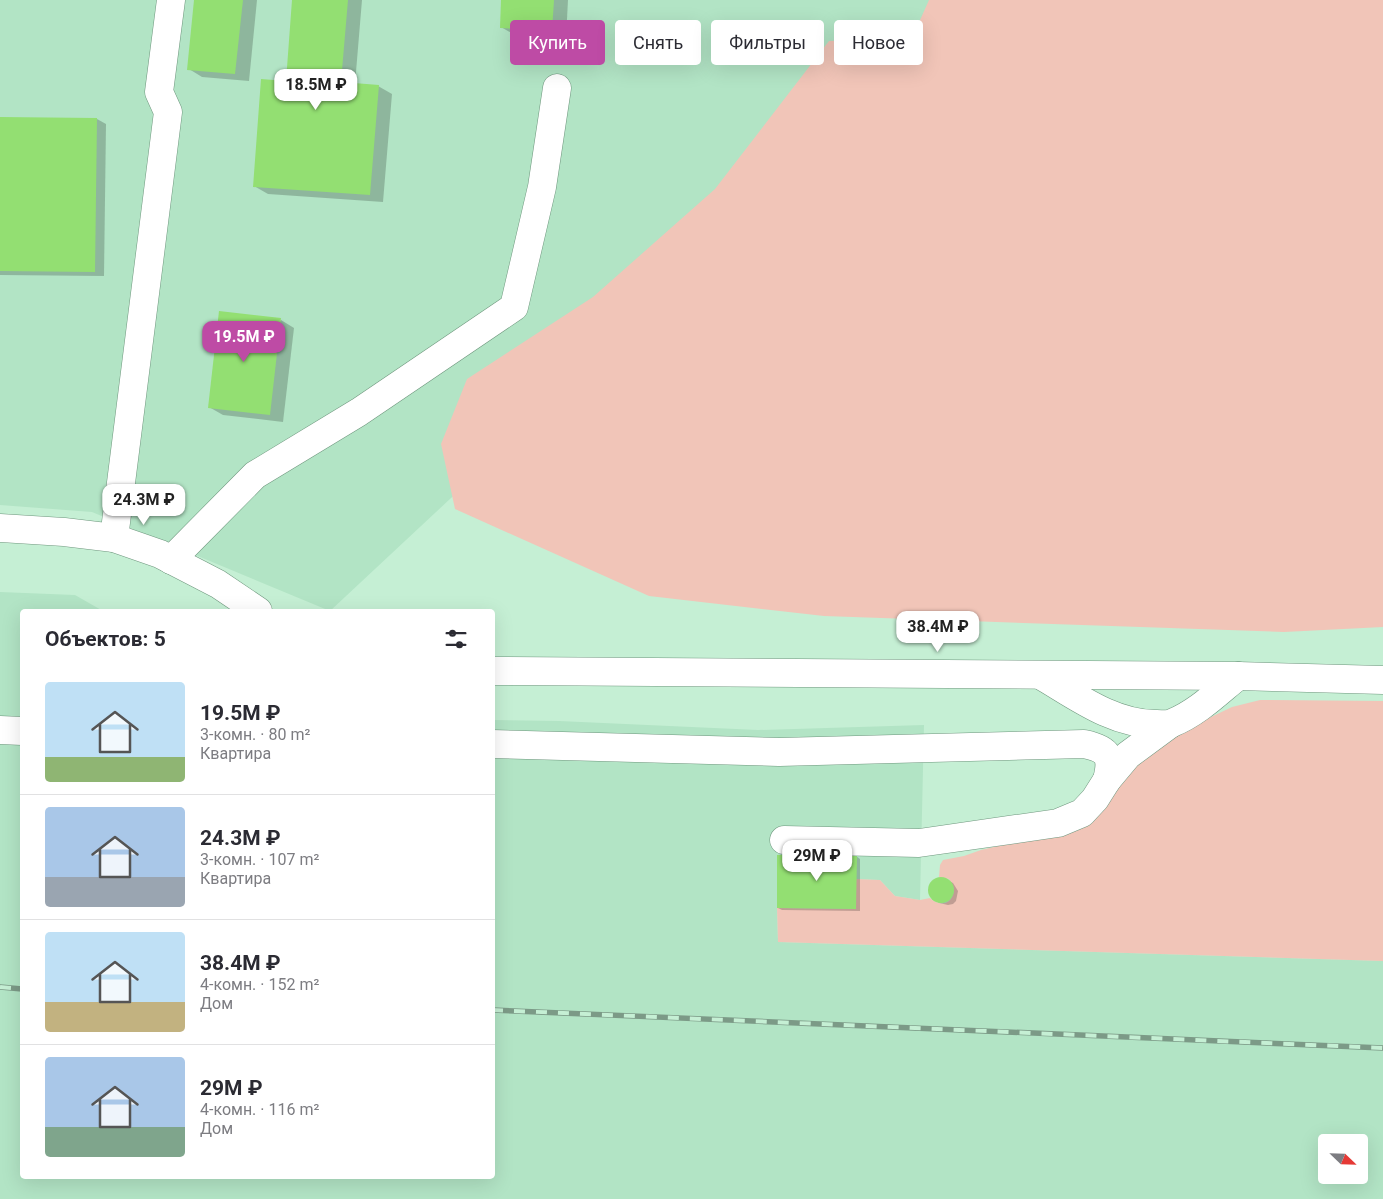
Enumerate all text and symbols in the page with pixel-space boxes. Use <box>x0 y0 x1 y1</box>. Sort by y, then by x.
chip: Купить <box>510 20 605 65</box>
chip: Снять <box>615 20 701 65</box>
chip: Фильтры <box>711 20 824 65</box>
chip: Новое <box>834 20 923 65</box>
pin: 18.5M ₽ <box>270 68 362 111</box>
text: 18.5M ₽ <box>285 75 347 94</box>
pin: 19.5M ₽ <box>198 320 290 363</box>
text: 19.5M ₽ <box>213 327 275 346</box>
pin: 24.3M ₽ <box>98 484 190 526</box>
text: 24.3M ₽ <box>113 490 175 509</box>
pin: 38.4M ₽ <box>892 610 984 653</box>
text: 38.4M ₽ <box>907 617 969 636</box>
icon: filters <box>442 625 470 653</box>
text: Объектов: 5 <box>45 627 166 651</box>
text: 19.5M ₽ <box>200 701 281 725</box>
icon: home <box>85 702 145 762</box>
text: 3-комн. · 80 m² <box>200 725 310 744</box>
text: Квартира <box>200 744 271 763</box>
text: 24.3M ₽ <box>200 826 281 850</box>
icon: home <box>85 827 145 887</box>
pin: 29M ₽ <box>782 840 852 882</box>
text: 29M ₽ <box>793 846 841 865</box>
text: 3-комн. · 107 m² <box>200 850 319 869</box>
text: Квартира <box>200 869 271 888</box>
text: 38.4M ₽ <box>200 951 281 975</box>
icon: home <box>85 952 145 1012</box>
text: 4-комн. · 152 m² <box>200 975 319 994</box>
text: Дом <box>200 994 233 1013</box>
text: 29M ₽ <box>200 1076 263 1100</box>
icon: home <box>85 1077 145 1137</box>
text: 4-комн. · 116 m² <box>200 1100 319 1119</box>
text: Дом <box>200 1119 233 1138</box>
north arrow <box>1318 1134 1368 1184</box>
map controls <box>1318 1134 1368 1184</box>

